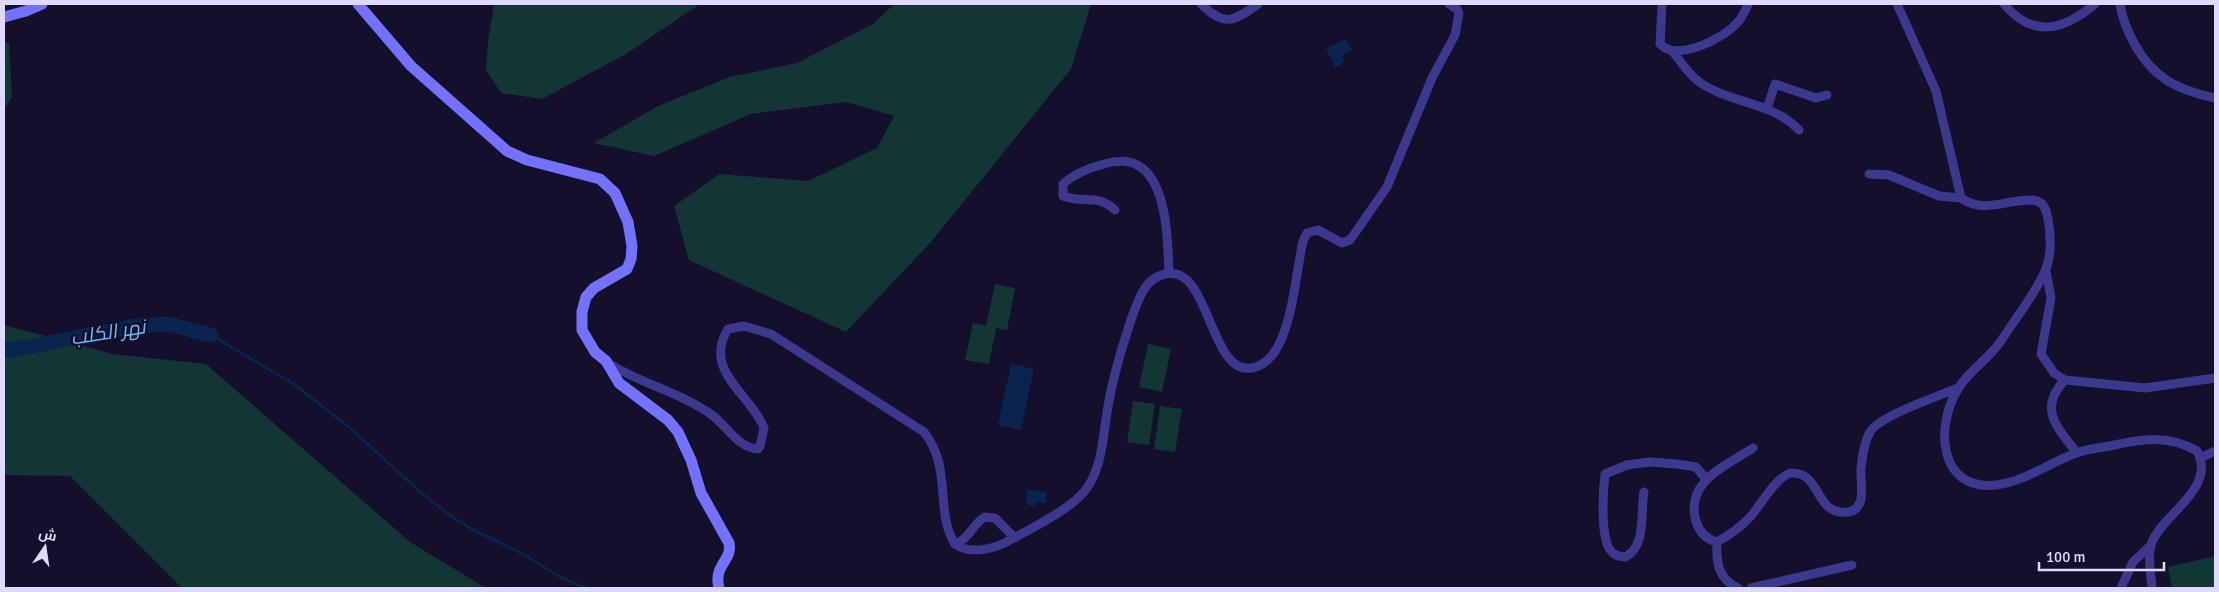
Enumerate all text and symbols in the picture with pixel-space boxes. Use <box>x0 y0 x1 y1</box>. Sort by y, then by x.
water label: نهر الكلب <box>69 314 150 351</box>
north arrow <box>20 522 70 572</box>
text: ش <box>37 525 59 545</box>
scale bar <box>2039 540 2164 572</box>
text: 100 m <box>2046 548 2086 566</box>

